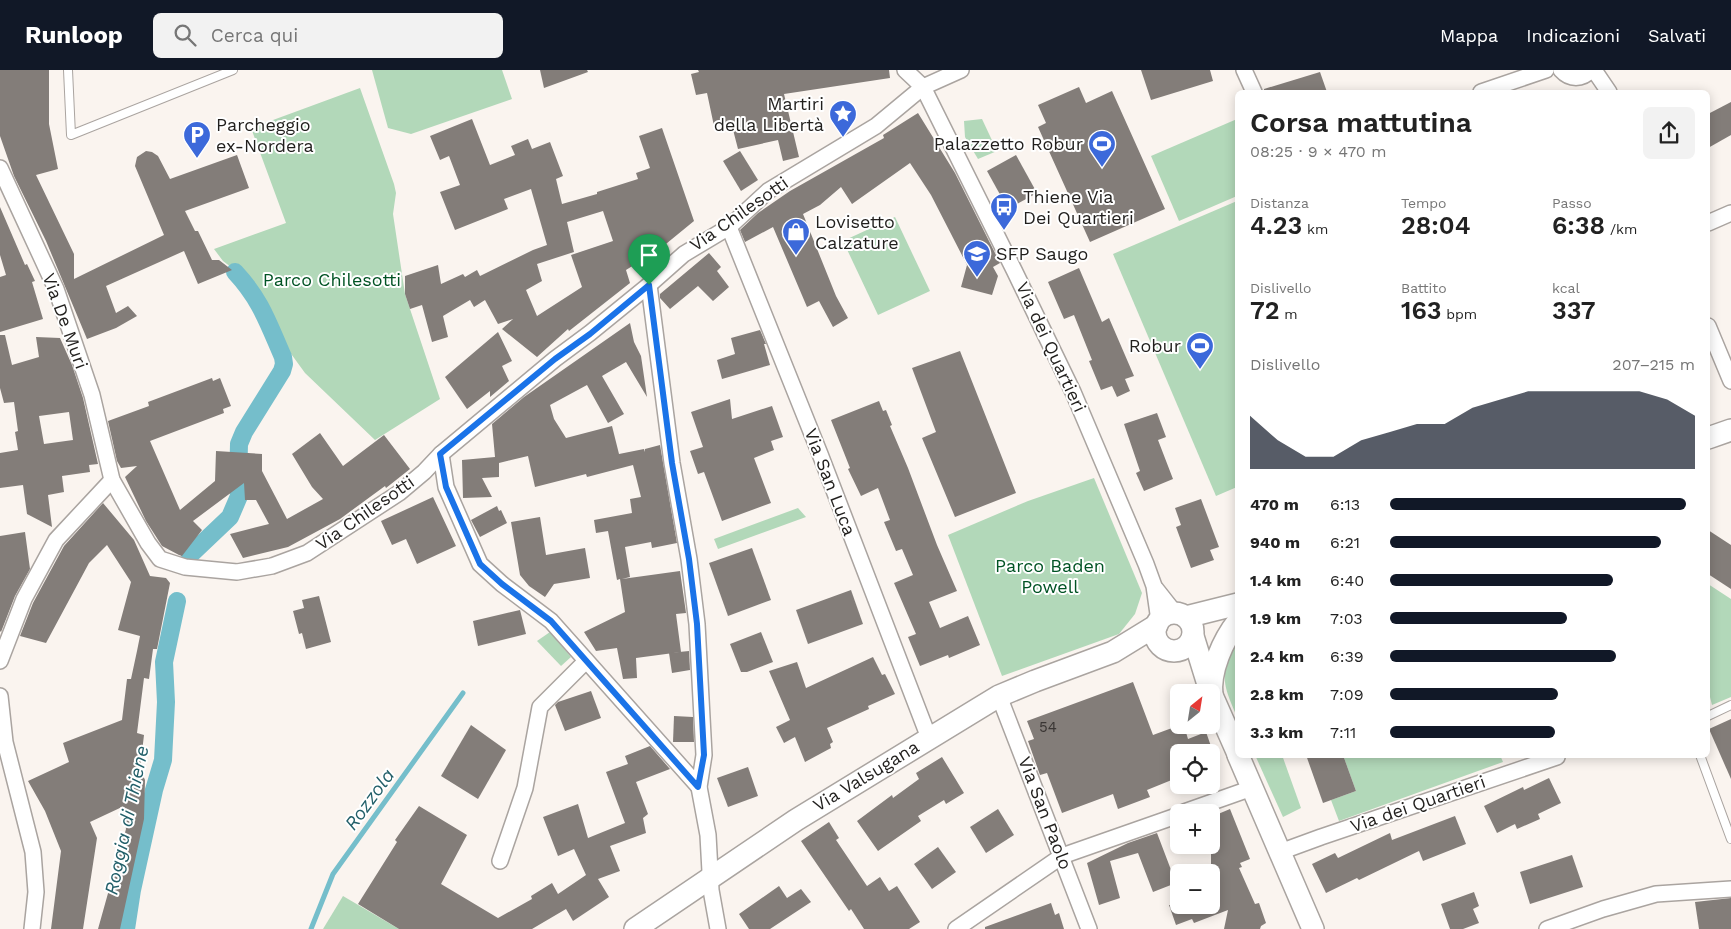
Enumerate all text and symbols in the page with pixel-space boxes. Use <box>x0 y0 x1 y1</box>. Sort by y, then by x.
search box <box>153 13 503 58</box>
text: Runloop <box>25 21 123 49</box>
icon: search <box>171 21 199 49</box>
text: Cerca qui <box>211 24 298 47</box>
text: Mappa <box>1440 25 1498 46</box>
text: Indicazioni <box>1526 25 1620 46</box>
text: Salvati <box>1648 25 1706 46</box>
place label: Martiri della Libertà <box>714 93 824 135</box>
place icon: Martiri della Libertà <box>828 99 858 138</box>
text: Corsa mattutina <box>1250 106 1472 139</box>
button: share <box>1643 107 1695 159</box>
place label: Parcheggio ex-Nordera <box>216 114 314 156</box>
parking icon: Parcheggio ex-Nordera <box>182 120 212 159</box>
sports icon: Palazzetto Robur <box>1087 129 1117 168</box>
place label: Palazzetto Robur <box>934 133 1083 154</box>
text: 08:25 · 9 × 470 m <box>1250 142 1386 161</box>
street label: Via Chilesotti <box>685 172 792 255</box>
place label: Thiene Via Dei Quartieri <box>1023 186 1134 228</box>
bus stop icon: Thiene Via Dei Quartieri <box>989 192 1019 231</box>
text: Distanza <box>1250 195 1309 211</box>
text: Tempo <box>1401 195 1447 211</box>
text: Passo <box>1552 195 1592 211</box>
place label: Lovisetto Calzature <box>815 211 899 253</box>
text: 4.23 <box>1250 211 1302 240</box>
text: 28:04 <box>1401 211 1471 240</box>
text: 6:38 <box>1552 211 1605 240</box>
shop icon: Lovisetto Calzature <box>781 217 811 256</box>
text: km <box>1302 221 1328 237</box>
text: /km <box>1605 221 1637 237</box>
pin <box>628 234 670 285</box>
school or university icon: SFP Saugo <box>962 239 992 278</box>
icon: arrive <box>635 241 663 269</box>
place label: SFP Saugo <box>996 243 1088 264</box>
park label: Parco Chilesotti <box>263 269 401 290</box>
street label: Via De Muri <box>38 270 92 372</box>
street label: Via dei Quartieri <box>1012 278 1091 415</box>
text: Dislivello <box>1250 280 1311 296</box>
text: Battito <box>1401 280 1447 296</box>
text: kcal <box>1552 280 1580 296</box>
text: 72 <box>1250 296 1280 325</box>
text: 163 <box>1401 296 1441 325</box>
text: 337 <box>1552 296 1595 325</box>
text: m <box>1280 306 1298 322</box>
text: bpm <box>1441 306 1477 322</box>
sports icon: Robur <box>1185 331 1215 370</box>
place label: Robur <box>1129 335 1181 356</box>
text: Dislivello <box>1250 355 1320 374</box>
text: 207–215 m <box>1612 355 1695 374</box>
street label: Via San Luca <box>800 425 861 538</box>
street label: Via Chilesotti <box>311 471 418 554</box>
text: 470 m <box>1250 495 1299 514</box>
text: 6:13 <box>1330 495 1360 514</box>
text: 940 m <box>1250 533 1300 552</box>
text: 6:21 <box>1330 533 1360 552</box>
park label: Parco Baden Powell <box>995 555 1105 597</box>
text: 1.4 km <box>1250 571 1301 590</box>
text: 6:40 <box>1330 571 1364 590</box>
text: 1.9 km <box>1250 609 1301 628</box>
text: 7:03 <box>1330 609 1363 628</box>
text: 2.4 km <box>1250 647 1304 666</box>
text: 6:39 <box>1330 647 1364 666</box>
north arrow <box>1170 684 1220 734</box>
map controls <box>1170 684 1220 914</box>
text: 2.8 km <box>1250 685 1304 704</box>
text: 7:09 <box>1330 685 1364 704</box>
house number: 54 <box>1039 718 1057 736</box>
text: 3.3 km <box>1250 723 1303 742</box>
text: 7:11 <box>1330 723 1356 742</box>
street label: Via Valsugana <box>809 736 922 815</box>
water label: Roggia di Thiene <box>99 743 154 897</box>
button: locate <box>1170 744 1220 794</box>
street label: Via San Paolo <box>1014 753 1077 872</box>
water label: Rozzola <box>339 764 400 834</box>
street label: Via dei Quartieri <box>1348 771 1488 836</box>
button: + <box>1170 804 1220 854</box>
button: − <box>1170 864 1220 914</box>

